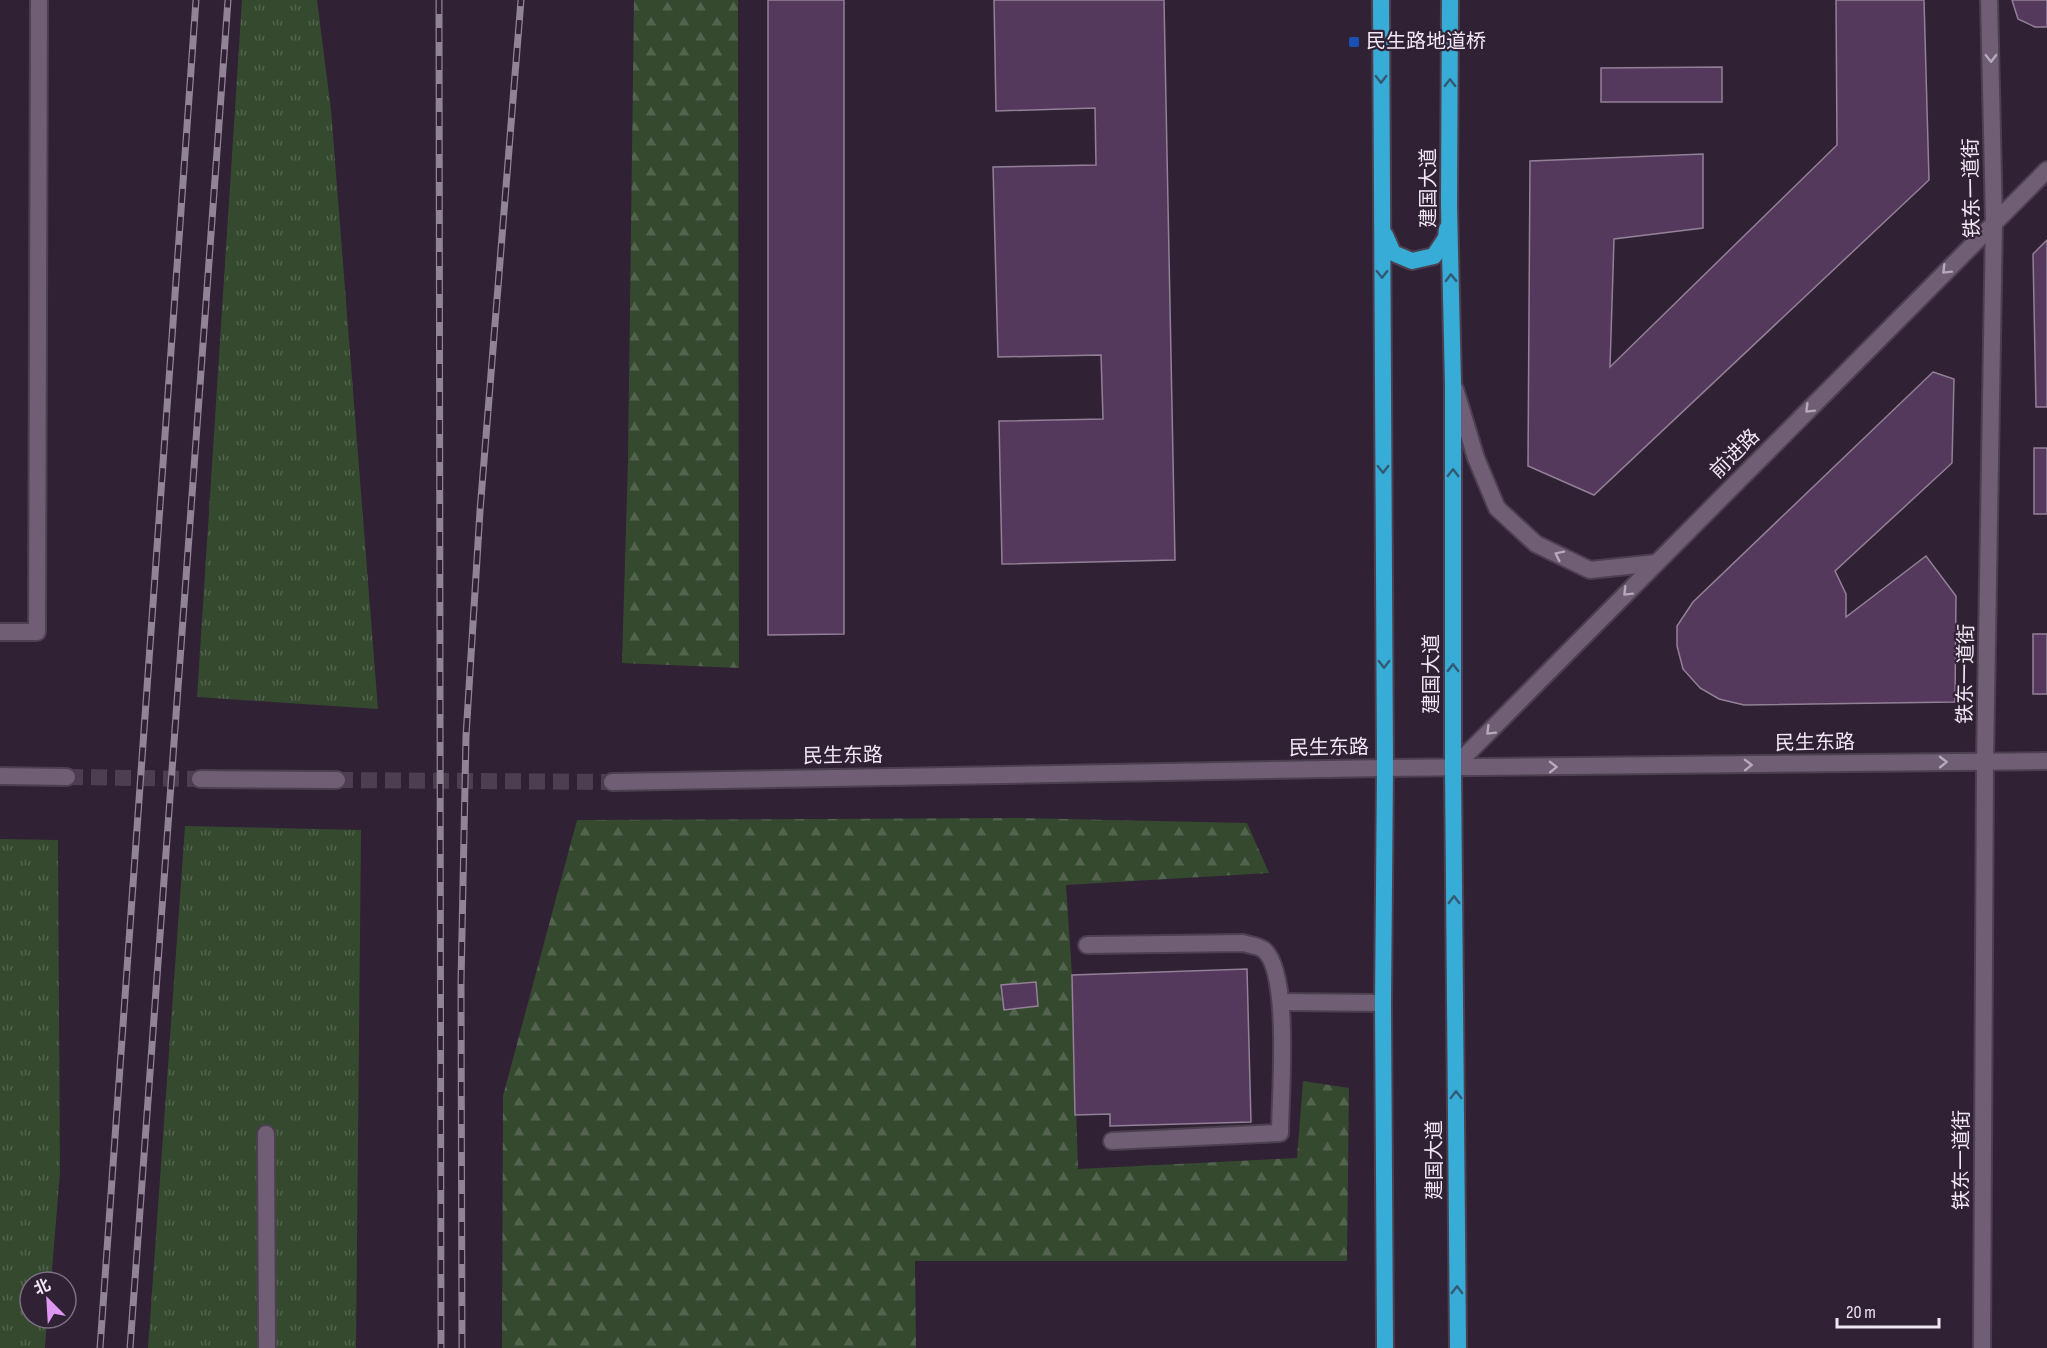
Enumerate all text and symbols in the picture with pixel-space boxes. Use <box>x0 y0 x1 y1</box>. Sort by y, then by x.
place label: 民生路地道桥 <box>1366 30 1486 54</box>
marker: 民生路地道桥 <box>1347 35 1361 49</box>
one-way arrow <box>1984 54 1997 63</box>
one-way arrow <box>1375 75 1387 84</box>
one-way arrow <box>1444 78 1456 87</box>
street label: 铁东一道街 <box>1959 138 1985 238</box>
street label: 建国大道 <box>1417 148 1441 228</box>
one-way arrow <box>1942 264 1953 274</box>
one-way arrow <box>1376 270 1388 279</box>
one-way arrow <box>1444 273 1457 282</box>
one-way arrow <box>1805 401 1816 412</box>
street label: 前进路 <box>1705 424 1765 484</box>
one-way arrow <box>1377 465 1389 474</box>
one-way arrow <box>1447 468 1459 477</box>
one-way arrow <box>1555 551 1566 562</box>
one-way arrow <box>1624 585 1635 596</box>
street label: 铁东一道街 <box>1953 624 1979 724</box>
street label: 建国大道 <box>1420 634 1444 714</box>
one-way arrow <box>1378 660 1390 669</box>
one-way arrow <box>1447 663 1459 672</box>
one-way arrow <box>1487 723 1498 734</box>
street label: 民生东路 <box>1775 730 1855 756</box>
street label: 民生东路 <box>1289 735 1369 761</box>
street label: 民生东路 <box>803 743 883 769</box>
one-way arrow <box>1939 756 1948 769</box>
one-way arrow <box>1744 759 1753 771</box>
one-way arrow <box>1549 761 1558 773</box>
one-way arrow <box>1448 895 1460 904</box>
one-way arrow <box>1450 1090 1462 1099</box>
street label: 铁东一道街 <box>1950 1110 1974 1210</box>
street label: 建国大道 <box>1423 1120 1447 1200</box>
north arrow <box>18 1270 78 1330</box>
text: 北 <box>31 1276 54 1300</box>
one-way arrow <box>1451 1285 1463 1294</box>
scale bar <box>1837 1291 1939 1329</box>
text: 20 m <box>1846 1302 1876 1323</box>

